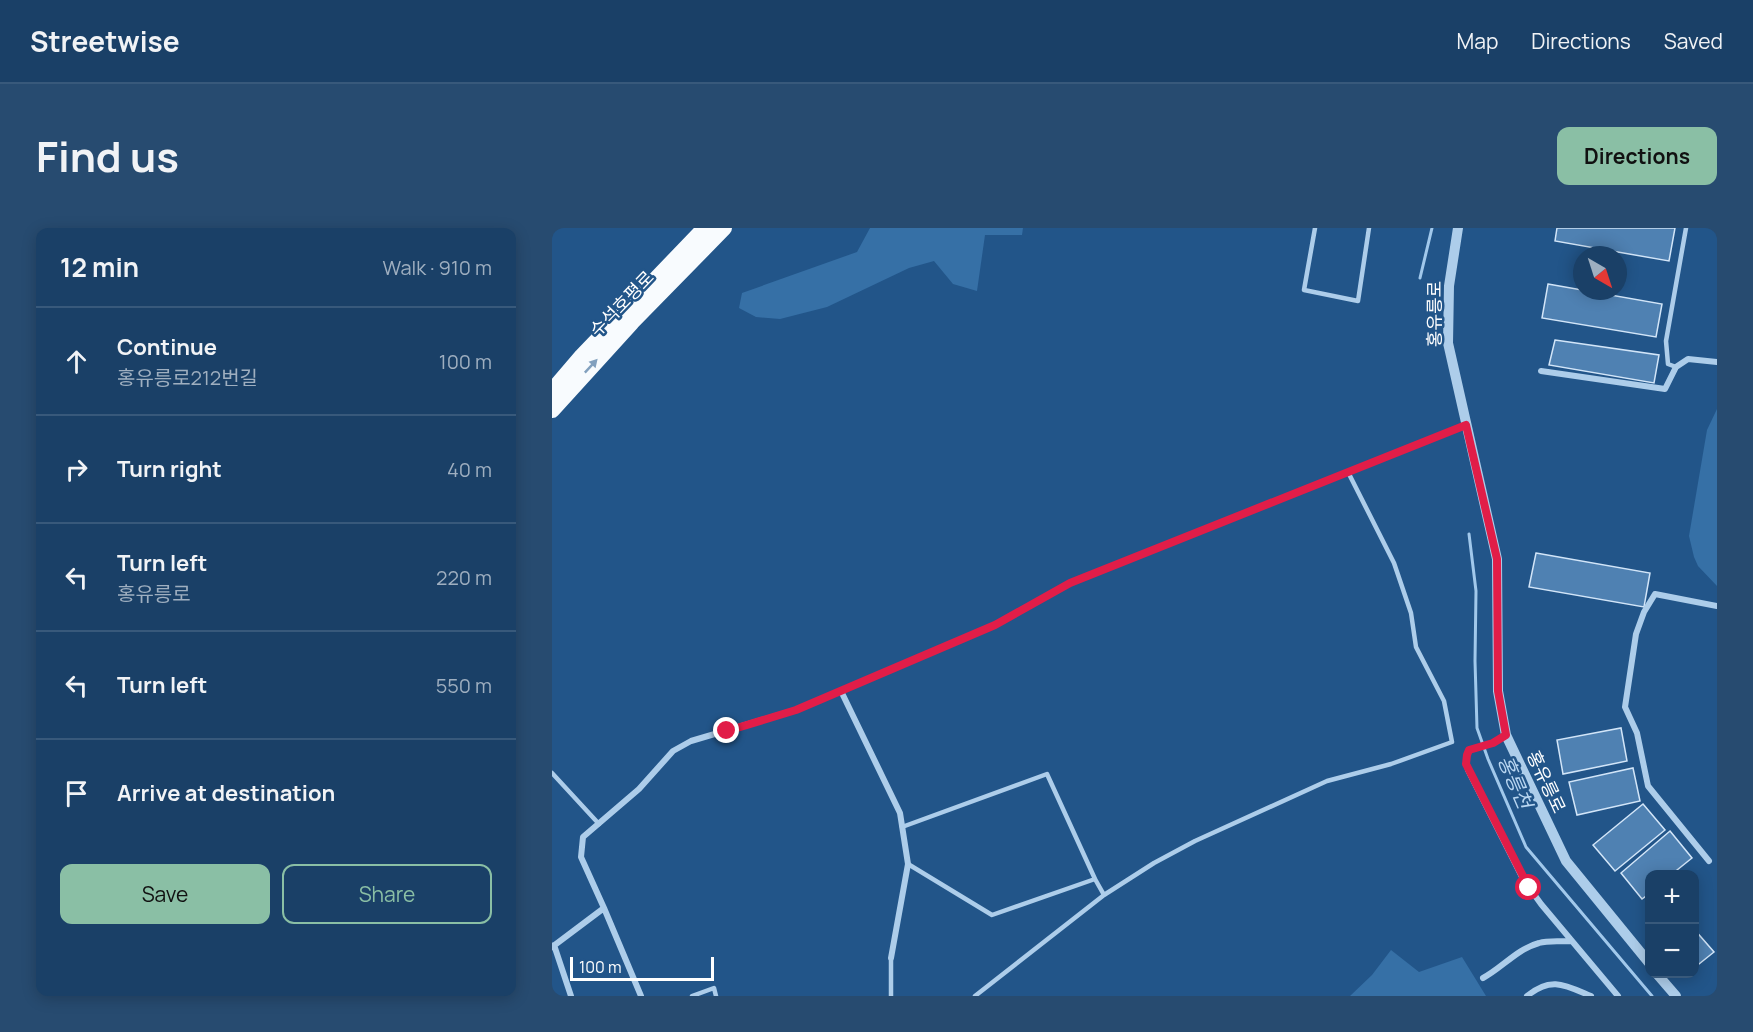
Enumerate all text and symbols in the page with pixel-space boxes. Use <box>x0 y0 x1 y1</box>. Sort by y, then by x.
text: Streetwise <box>30 22 180 60</box>
text: Map <box>1457 27 1498 55</box>
text: Directions <box>1531 27 1631 55</box>
text: Saved <box>1664 27 1723 55</box>
text: Find us <box>36 127 179 185</box>
button: Directions <box>1557 127 1717 185</box>
north arrow <box>1573 246 1627 300</box>
text: 12 min <box>60 249 139 285</box>
text: Walk · 910 m <box>383 254 492 281</box>
street label: 수석호평로 <box>584 265 659 341</box>
street label: 홍유릉로 <box>1422 281 1446 347</box>
text: Continue <box>117 332 217 362</box>
icon: ahead <box>60 345 93 378</box>
text: 100 m <box>439 348 492 375</box>
one-way arrow <box>584 359 597 374</box>
text: 홍유릉로212번길 <box>117 364 258 391</box>
icon: right <box>60 453 93 486</box>
text: Turn right <box>117 454 222 484</box>
text: 40 m <box>447 456 492 483</box>
text: Turn left <box>117 548 207 578</box>
icon: left <box>60 561 93 594</box>
text: 220 m <box>436 564 492 591</box>
text: 홍유릉로 <box>117 580 191 607</box>
icon: left <box>60 669 93 702</box>
text: Turn left <box>117 670 207 700</box>
text: 550 m <box>436 672 492 699</box>
route end <box>713 717 739 743</box>
street label: 홍유릉로 <box>1522 746 1572 817</box>
water label: 홍릉천 <box>1492 751 1540 815</box>
icon: arrive <box>60 777 93 810</box>
text: Arrive at destination <box>117 778 335 808</box>
button: Save <box>60 864 270 924</box>
button: Share <box>282 864 492 924</box>
map controls <box>1645 870 1699 978</box>
button: + <box>1645 870 1699 924</box>
route start <box>1515 874 1541 900</box>
button: − <box>1645 924 1699 978</box>
scale bar <box>570 954 714 982</box>
text: 100 m <box>579 956 622 978</box>

